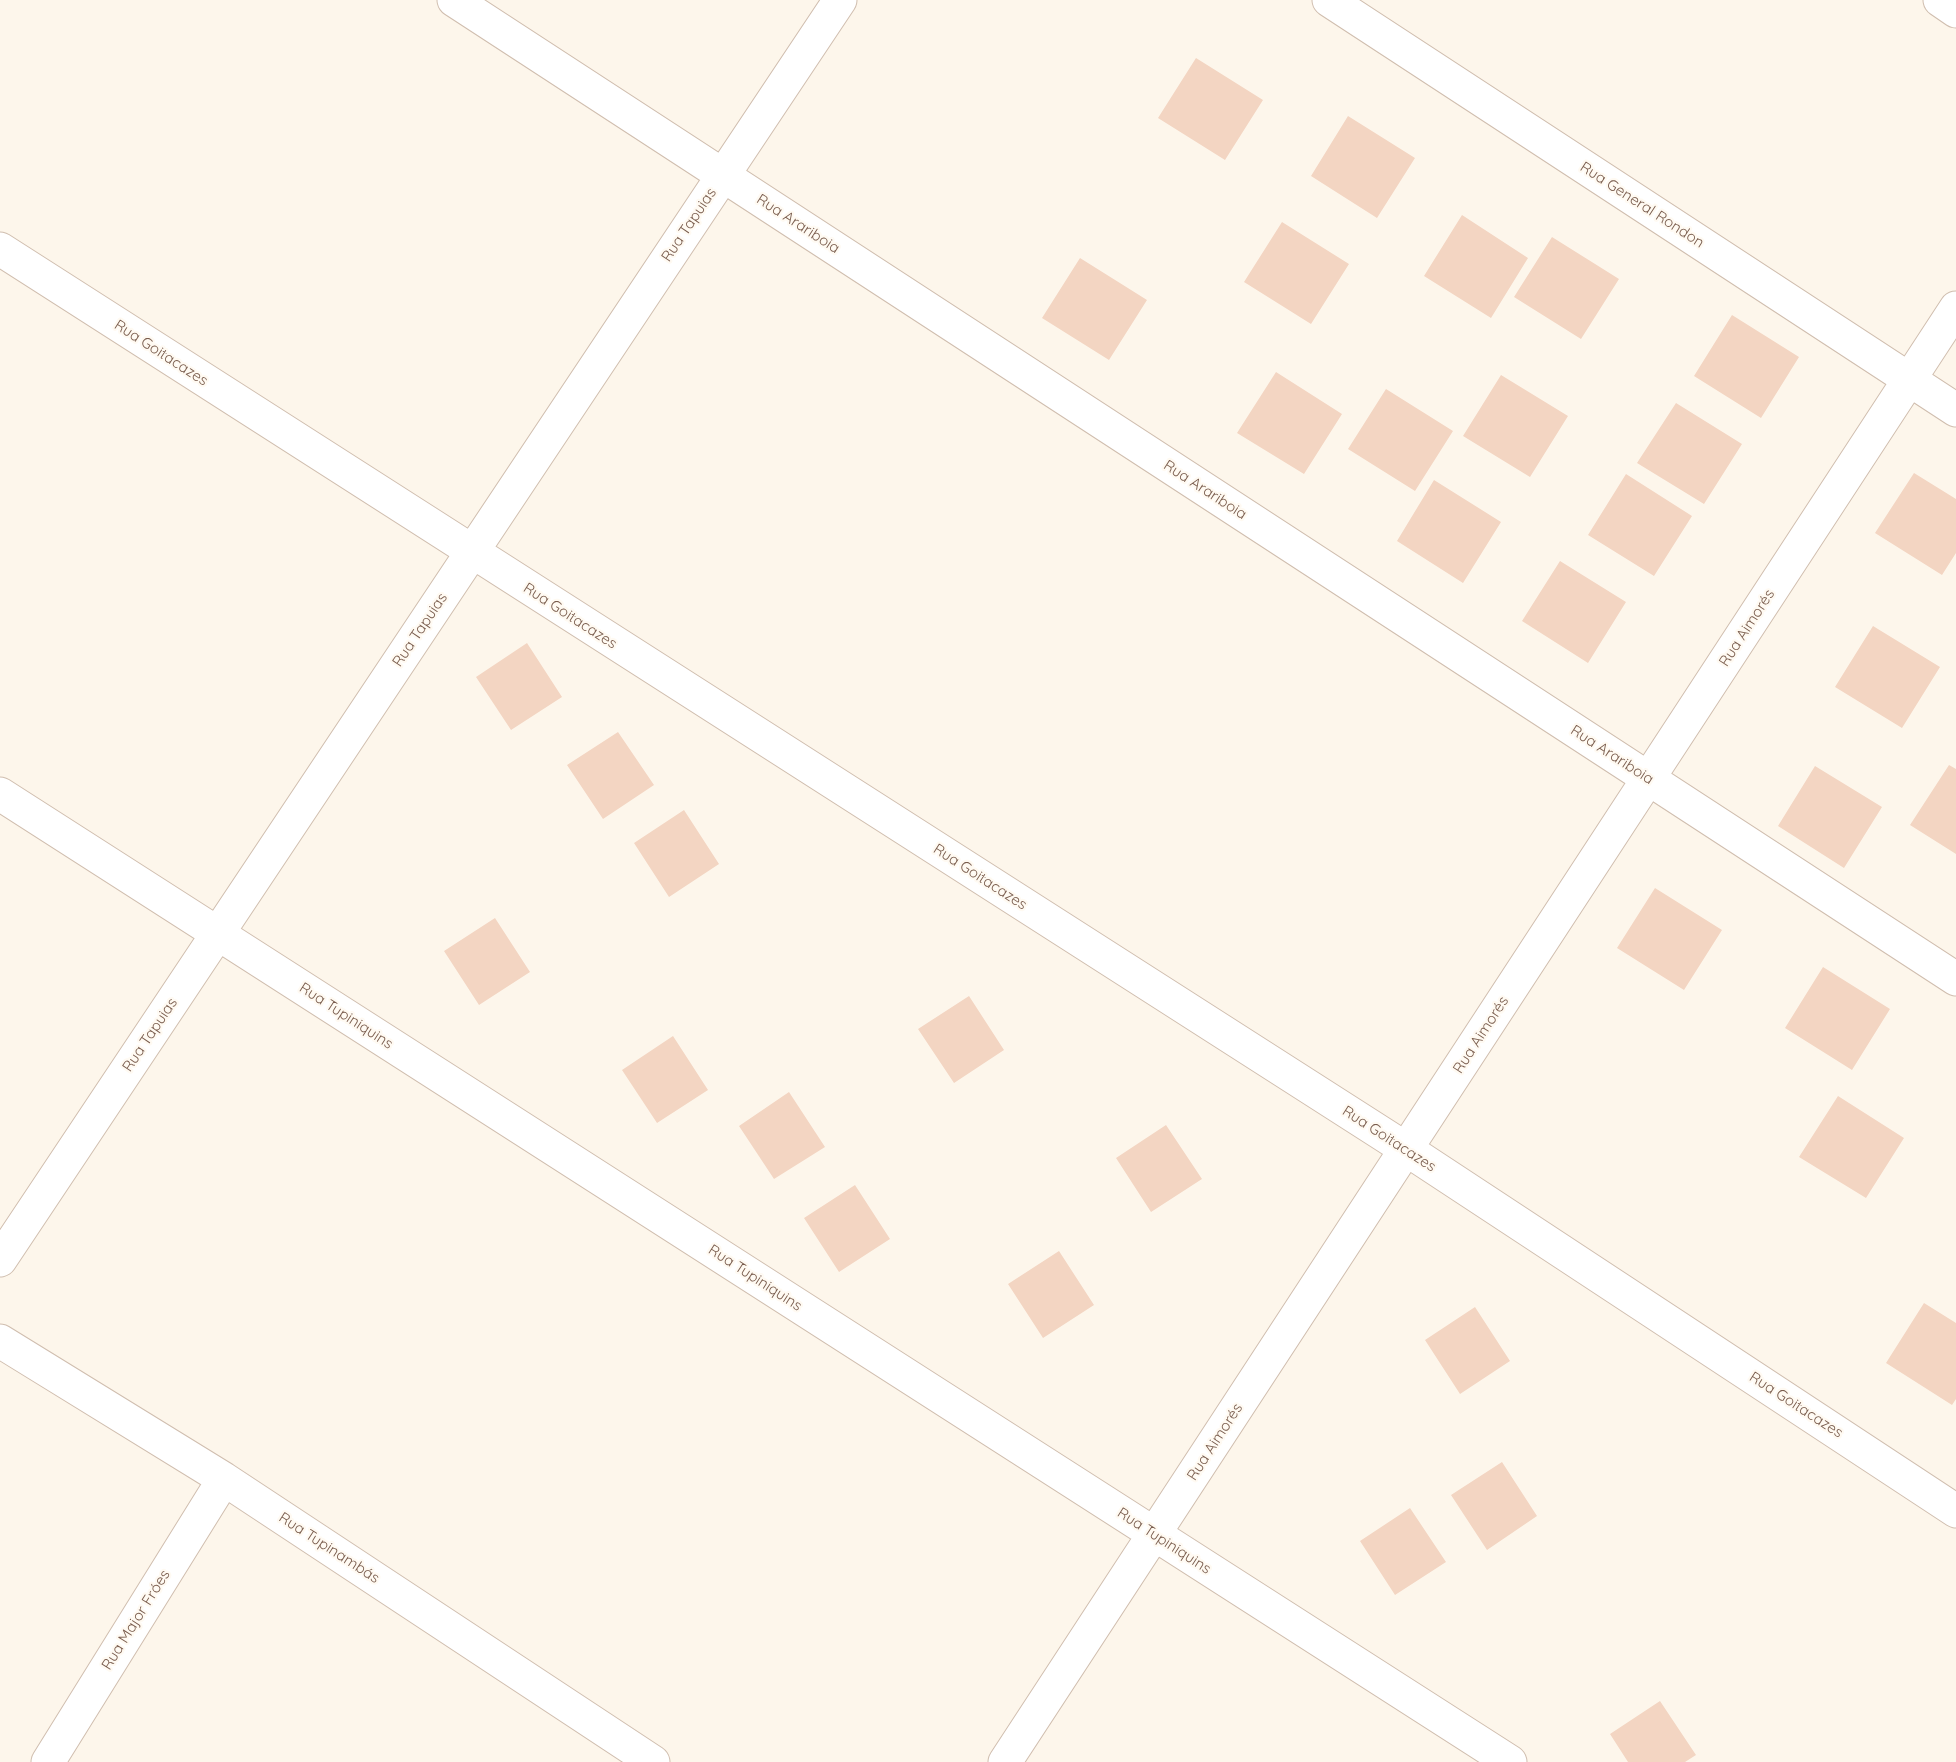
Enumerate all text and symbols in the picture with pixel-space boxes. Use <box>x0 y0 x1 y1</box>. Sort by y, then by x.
street label: Rua General Rondon <box>1577 158 1707 252</box>
street label: Rua Tapuias <box>658 185 720 265</box>
street label: Rua Arariboia <box>753 190 843 258</box>
street label: Rua Goitacazes <box>111 316 211 390</box>
street label: Rua Arariboia <box>1160 456 1250 524</box>
street label: Rua Goitacazes <box>520 579 620 653</box>
street label: Rua Aimorés <box>1715 586 1779 670</box>
street label: Rua Tapuias <box>389 590 451 670</box>
street label: Rua Arariboia <box>1567 721 1657 789</box>
street label: Rua Goitacazes <box>930 840 1030 914</box>
street label: Rua Tupiniquins <box>296 979 396 1053</box>
street label: Rua Aimorés <box>1449 993 1513 1077</box>
street label: Rua Tapuias <box>119 995 181 1075</box>
street label: Rua Goitacazes <box>1339 1102 1439 1176</box>
street label: Rua Tupiniquins <box>705 1241 805 1315</box>
street label: Rua Goitacazes <box>1746 1368 1846 1442</box>
street label: Rua Aimorés <box>1183 1400 1247 1484</box>
street label: Rua Tupiniquins <box>1114 1504 1214 1578</box>
street label: Rua Tupinambás <box>275 1509 383 1587</box>
street label: Rua Major Fróes <box>98 1567 174 1673</box>

